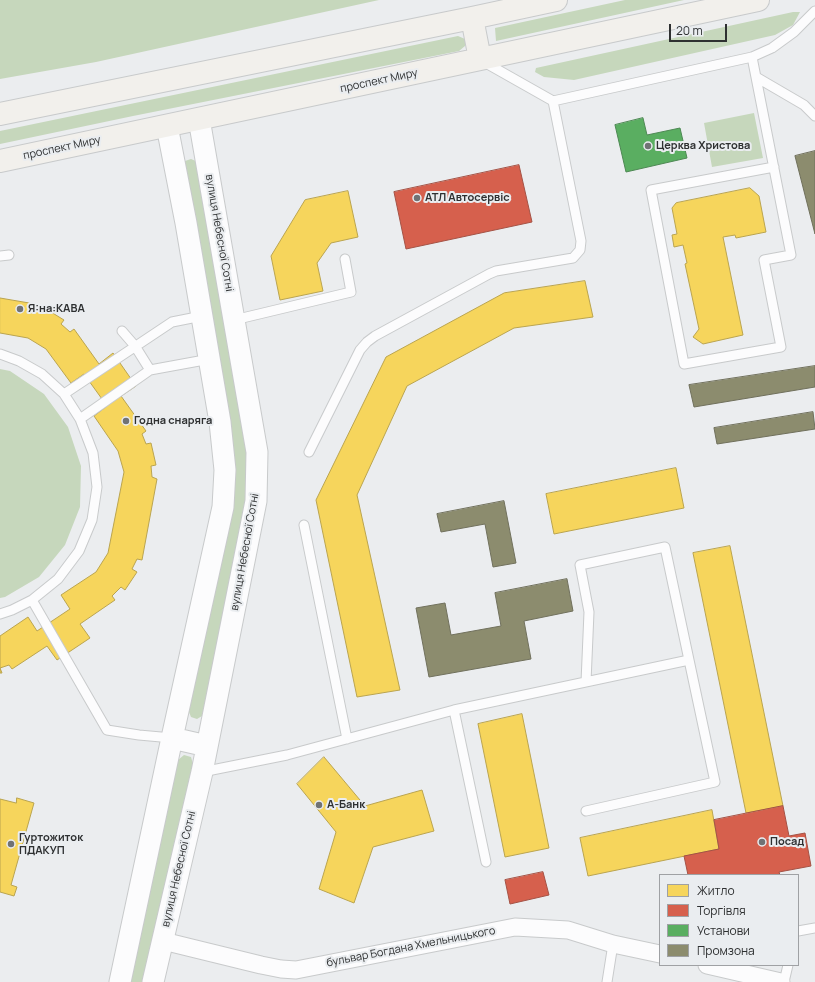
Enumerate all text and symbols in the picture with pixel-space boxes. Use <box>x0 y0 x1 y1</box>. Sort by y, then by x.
scale bar <box>671 16 729 42</box>
text: 20 m <box>676 22 703 39</box>
street label: проспект Миру <box>339 66 419 96</box>
street label: проспект Миру <box>22 133 102 163</box>
place label: Церква Христова <box>656 139 750 153</box>
marker: Церква Христова <box>643 141 653 151</box>
street label: вулиця Небесної Сотні <box>202 173 236 293</box>
place label: АТЛ Автосервіс <box>425 191 510 205</box>
marker: АТЛ Автосервіс <box>412 193 422 203</box>
place label: Я:на:КАВА <box>28 302 85 316</box>
marker: Я:на:КАВА <box>15 304 25 314</box>
place label: Годна снаряга <box>134 414 212 428</box>
marker: Годна снаряга <box>121 416 131 426</box>
street label: вулиця Небесної Сотні <box>228 492 262 612</box>
place label: А-Банк <box>327 798 365 812</box>
marker: А-Банк <box>314 800 324 810</box>
street label: вулиця Небесної Сотні <box>159 810 199 928</box>
place label: Гуртожиток ПДАКУП <box>19 831 83 857</box>
place label: Посад <box>770 835 804 849</box>
marker: Посад <box>757 837 767 847</box>
marker: Гуртожиток ПДАКУП <box>6 839 16 849</box>
legend <box>659 874 799 966</box>
text: Житло <box>697 882 734 899</box>
text: Торгівля <box>697 902 746 919</box>
text: Установи <box>697 922 750 939</box>
street label: бульвар Богдана Хмельницького <box>325 924 497 970</box>
text: Промзона <box>697 942 755 959</box>

